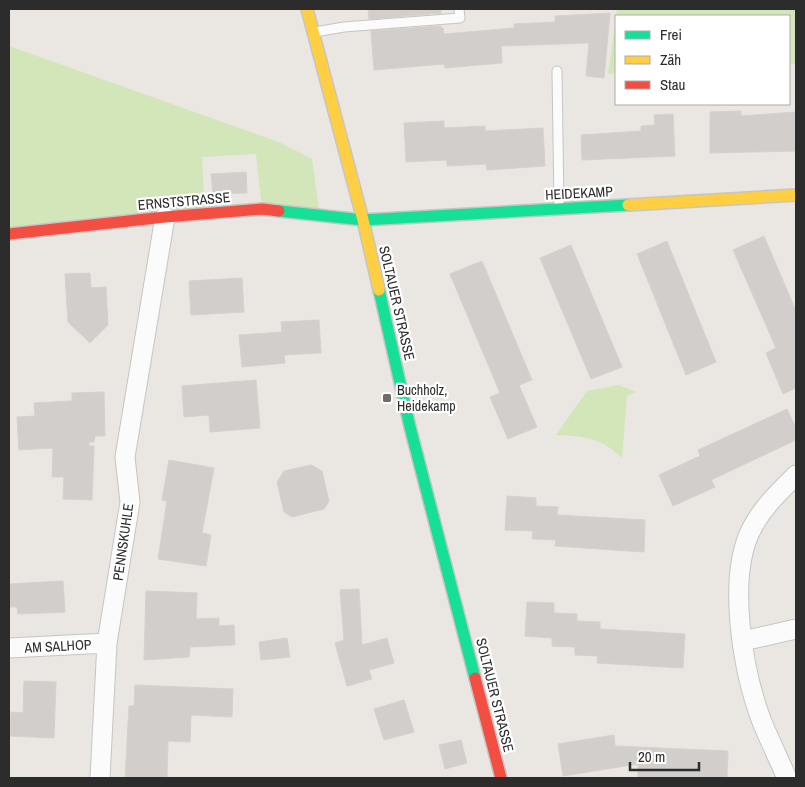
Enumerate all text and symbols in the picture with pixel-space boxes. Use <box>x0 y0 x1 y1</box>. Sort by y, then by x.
legend <box>615 15 790 105</box>
text: Frei <box>660 24 682 45</box>
text: Zäh <box>660 49 681 70</box>
text: Stau <box>660 74 685 95</box>
street label: HEIDEKAMP <box>545 182 614 204</box>
street label: ERNSTSTRASSE <box>137 188 231 214</box>
street label: SOLTAUER STRASSE <box>375 244 419 362</box>
place label: Buchholz, Heidekamp <box>397 381 456 415</box>
marker: Buchholz, Heidekamp <box>381 392 393 404</box>
street label: PENNSKUHLE <box>109 502 137 582</box>
street label: AM SALHOP <box>23 635 92 657</box>
street label: SOLTAUER STRASSE <box>472 636 518 754</box>
scale bar <box>630 740 699 772</box>
text: 20 m <box>638 746 665 767</box>

